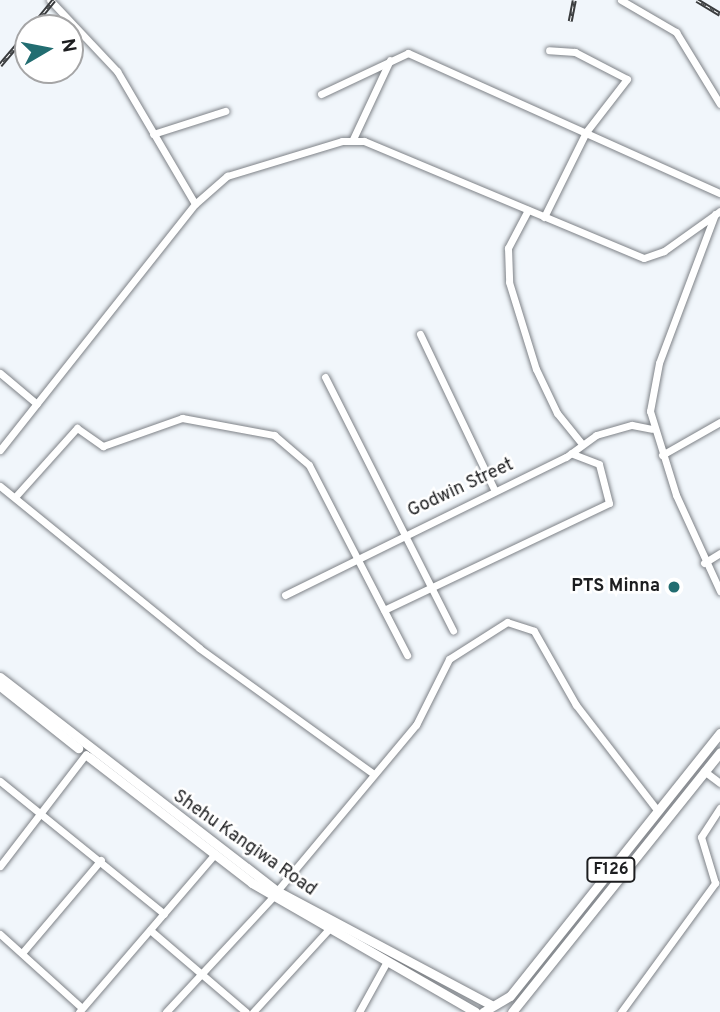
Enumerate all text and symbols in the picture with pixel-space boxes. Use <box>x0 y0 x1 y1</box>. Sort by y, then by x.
north arrow <box>14 14 84 84</box>
text: N <box>55 37 81 55</box>
street label: Godwin Street <box>405 455 517 523</box>
place label: PTS Minna <box>571 576 660 598</box>
marker: PTS Minna <box>666 579 682 595</box>
street label: Shehu Kangiwa Road <box>168 786 320 902</box>
road number: F126 <box>585 858 637 883</box>

